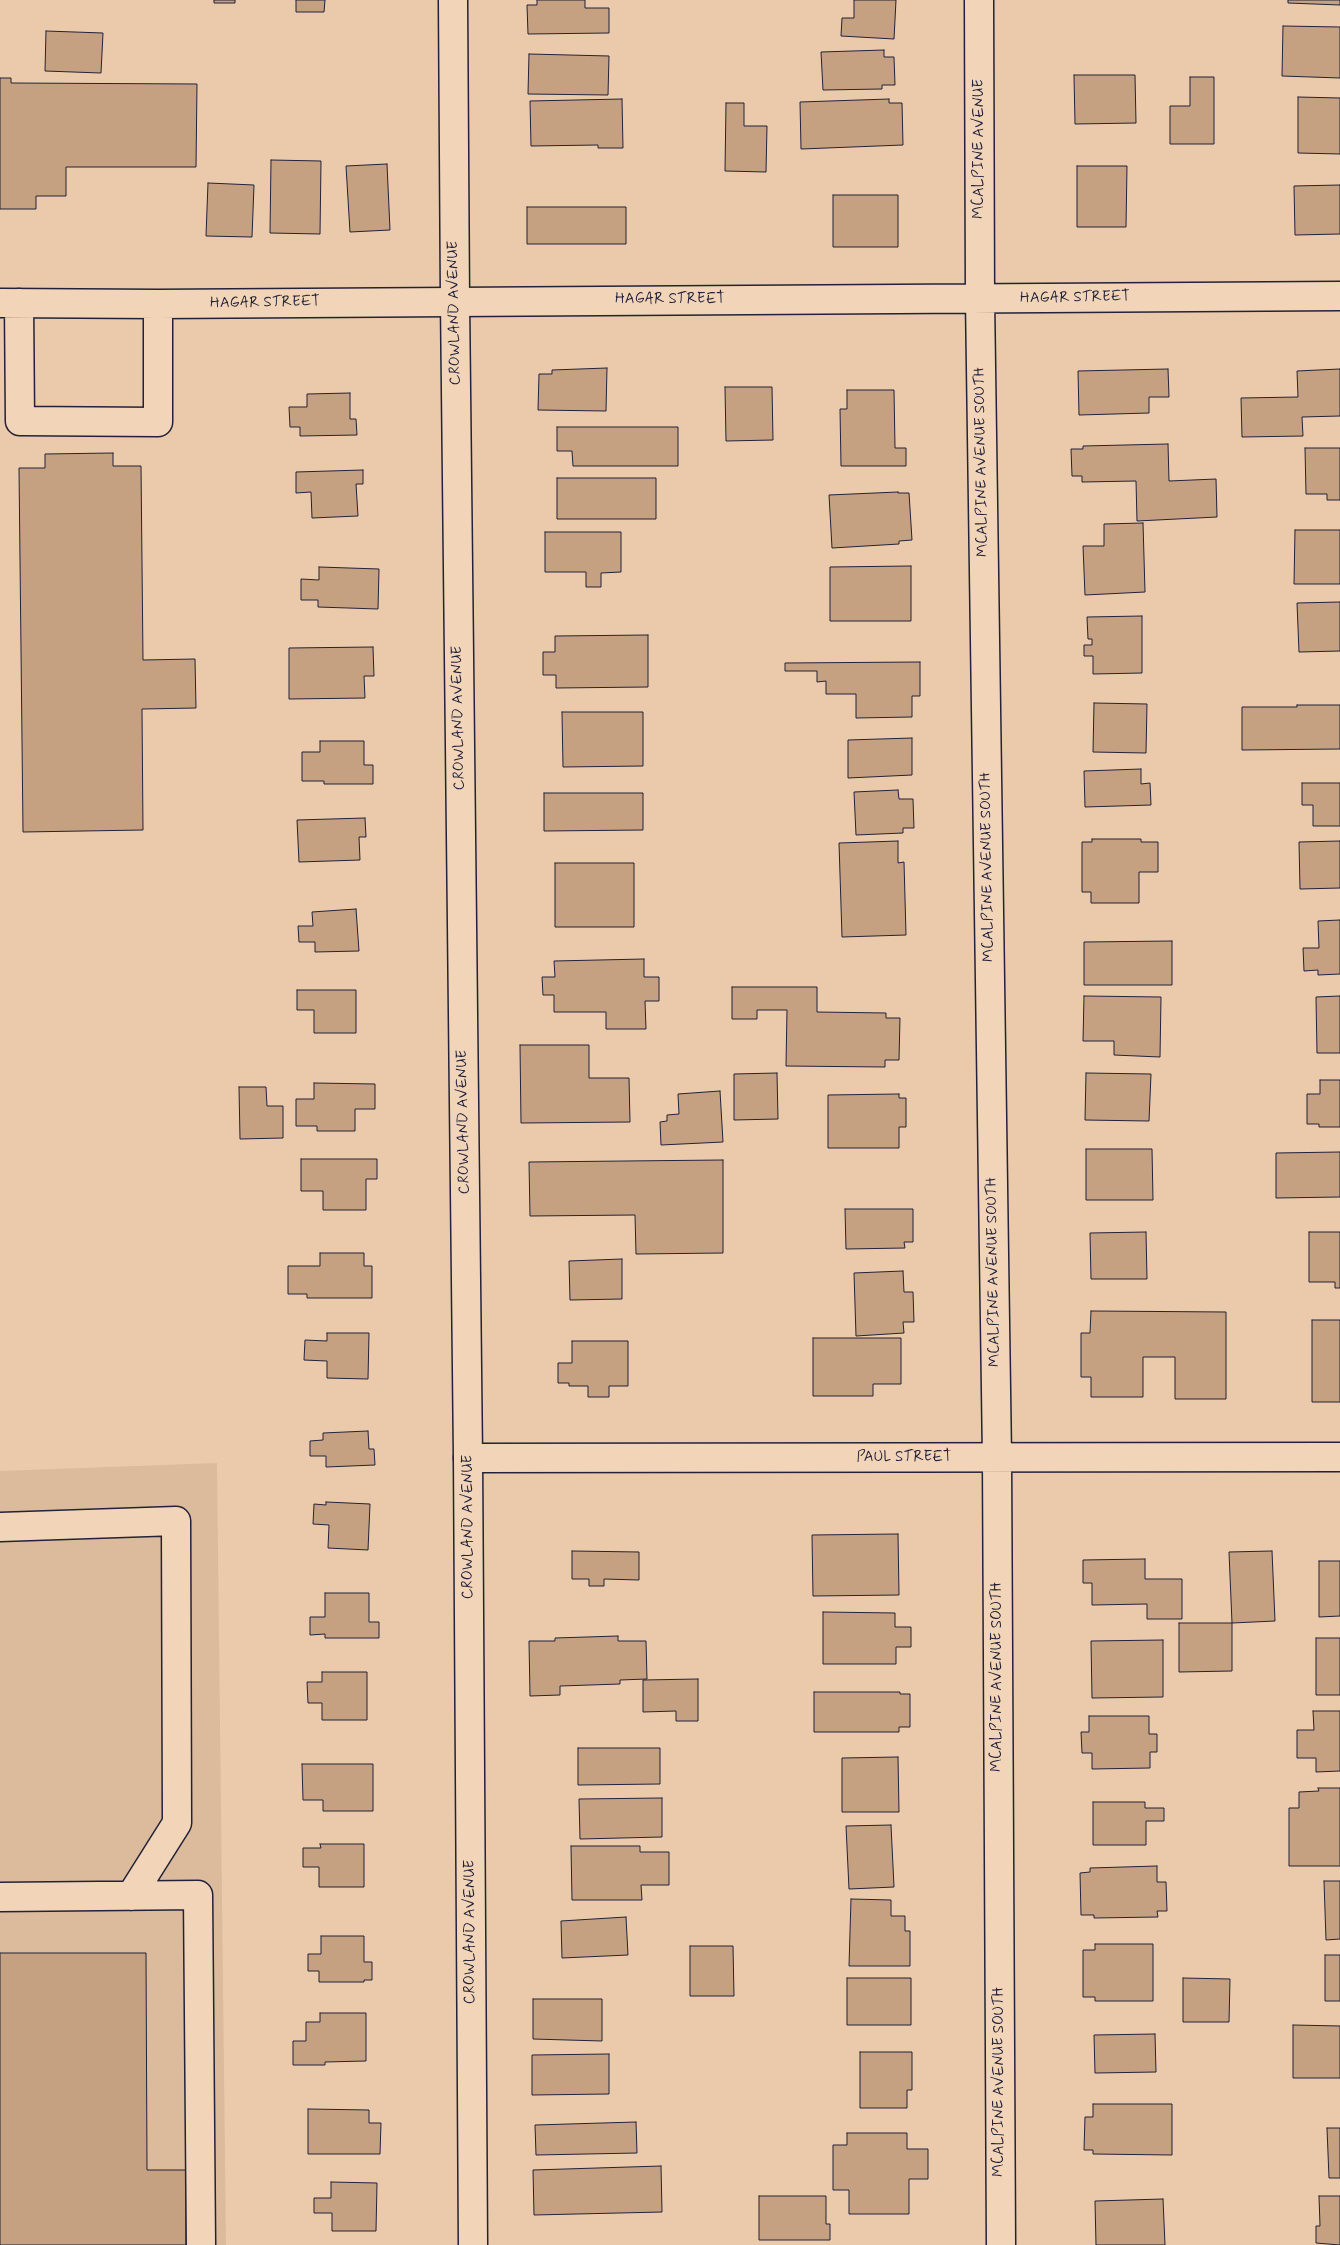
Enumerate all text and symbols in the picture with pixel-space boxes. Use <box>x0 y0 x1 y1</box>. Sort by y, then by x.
street label: MCALPINE AVENUE <box>971 79 989 219</box>
street label: CROWLAND AVENUE <box>445 241 465 385</box>
street label: HAGAR STREET <box>1020 288 1130 308</box>
street label: HAGAR STREET <box>615 291 725 309</box>
street label: HAGAR STREET <box>210 293 320 313</box>
street label: MCALPINE AVENUE SOUTH <box>971 367 993 557</box>
street label: CROWLAND AVENUE <box>449 646 469 790</box>
street label: MCALPINE AVENUE SOUTH <box>977 772 999 962</box>
street label: CROWLAND AVENUE <box>454 1050 474 1194</box>
street label: MCALPINE AVENUE SOUTH <box>983 1177 1005 1367</box>
street label: PAUL STREET <box>856 1449 952 1467</box>
street label: CROWLAND AVENUE <box>460 1455 478 1599</box>
street label: MCALPINE AVENUE SOUTH <box>989 1582 1007 1772</box>
street label: CROWLAND AVENUE <box>462 1860 480 2004</box>
street label: MCALPINE AVENUE SOUTH <box>991 1987 1009 2177</box>

